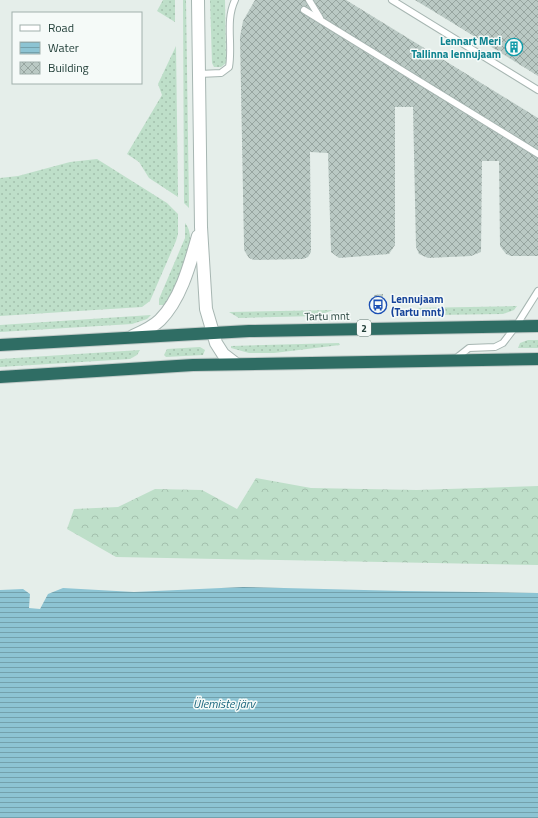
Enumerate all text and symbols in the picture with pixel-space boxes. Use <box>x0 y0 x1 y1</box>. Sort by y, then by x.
legend <box>12 12 142 84</box>
text: Road <box>48 18 74 37</box>
place label: Lennart Meri Tallinna lennujaam <box>411 33 501 62</box>
building icon: Lennart Meri Tallinna lennujaam <box>504 37 524 57</box>
text: Water <box>48 38 79 57</box>
text: Building <box>48 58 89 77</box>
place label: Lennujaam (Tartu mnt) <box>391 291 444 320</box>
bus stop icon: Lennujaam (Tartu mnt) <box>368 295 388 315</box>
street label: Tartu mnt <box>304 308 350 324</box>
road number: 2 <box>357 320 371 336</box>
water label: Ülemiste järv <box>193 694 256 713</box>

